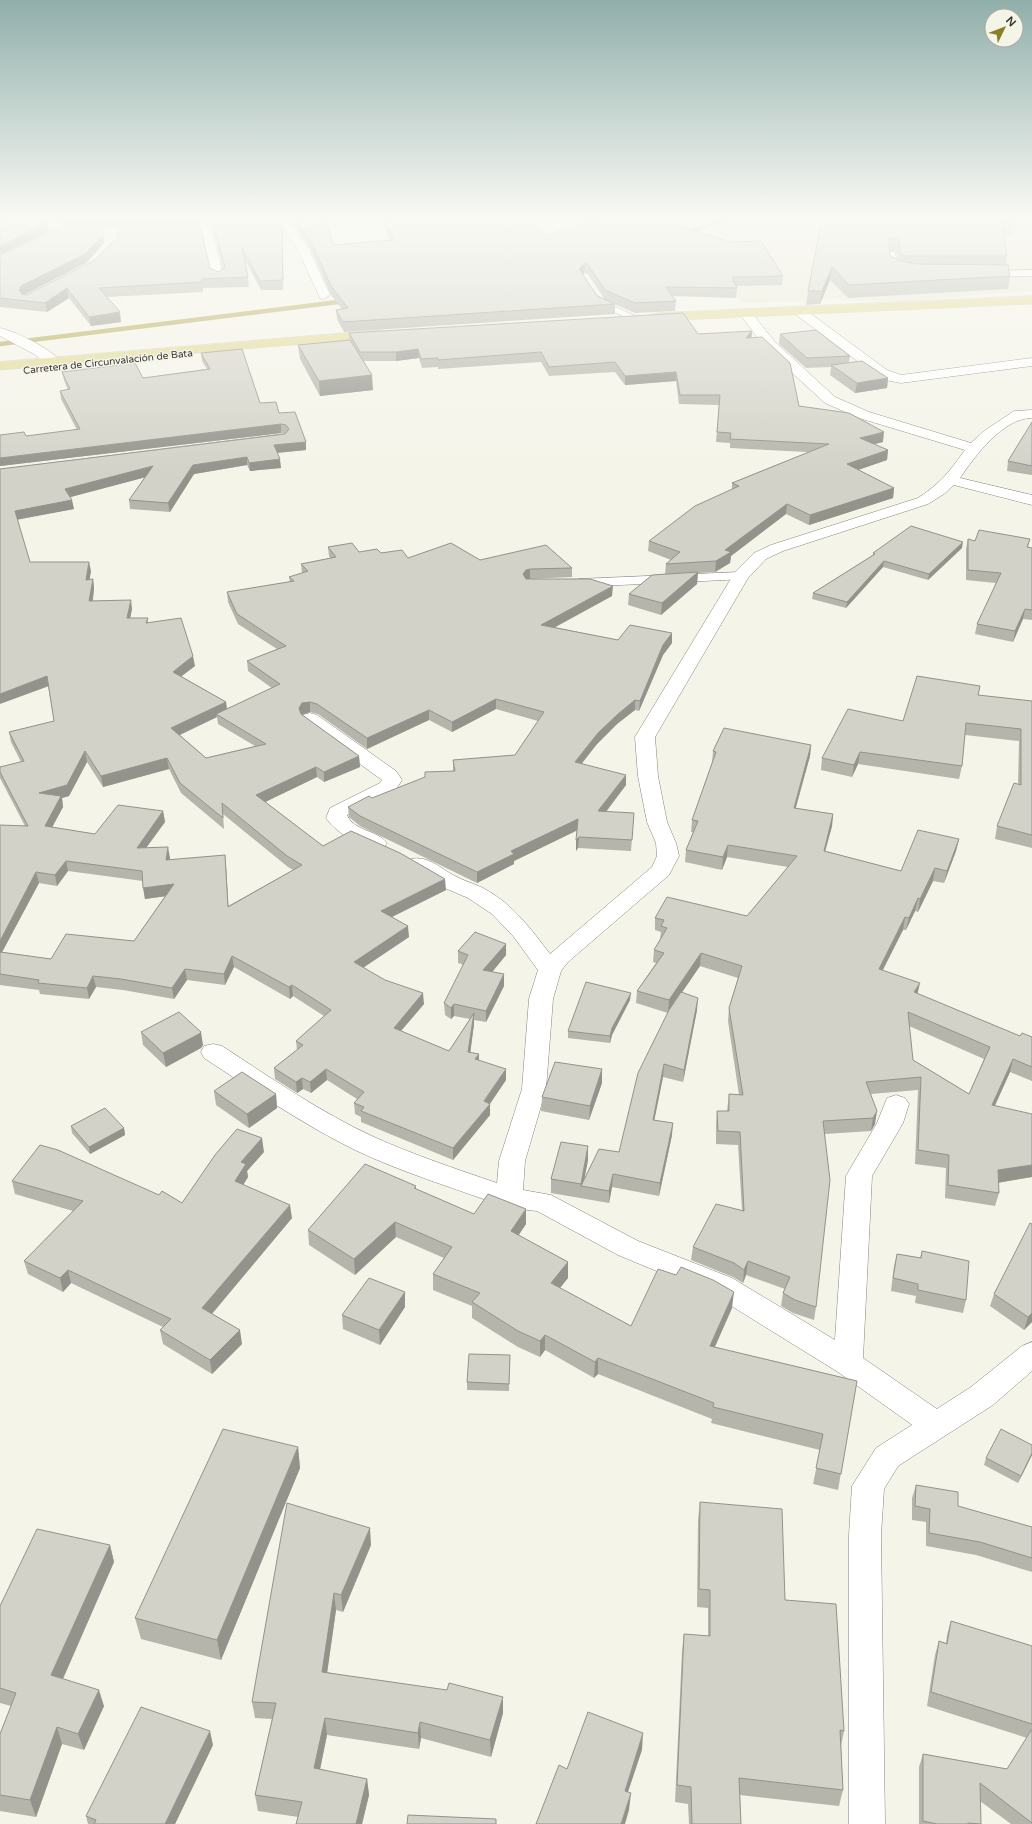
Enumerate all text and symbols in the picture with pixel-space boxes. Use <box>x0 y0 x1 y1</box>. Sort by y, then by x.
north arrow <box>984 8 1024 48</box>
text: N <box>1003 14 1019 29</box>
street label: Carretera de Circunvalación de Bata <box>23 347 193 377</box>

